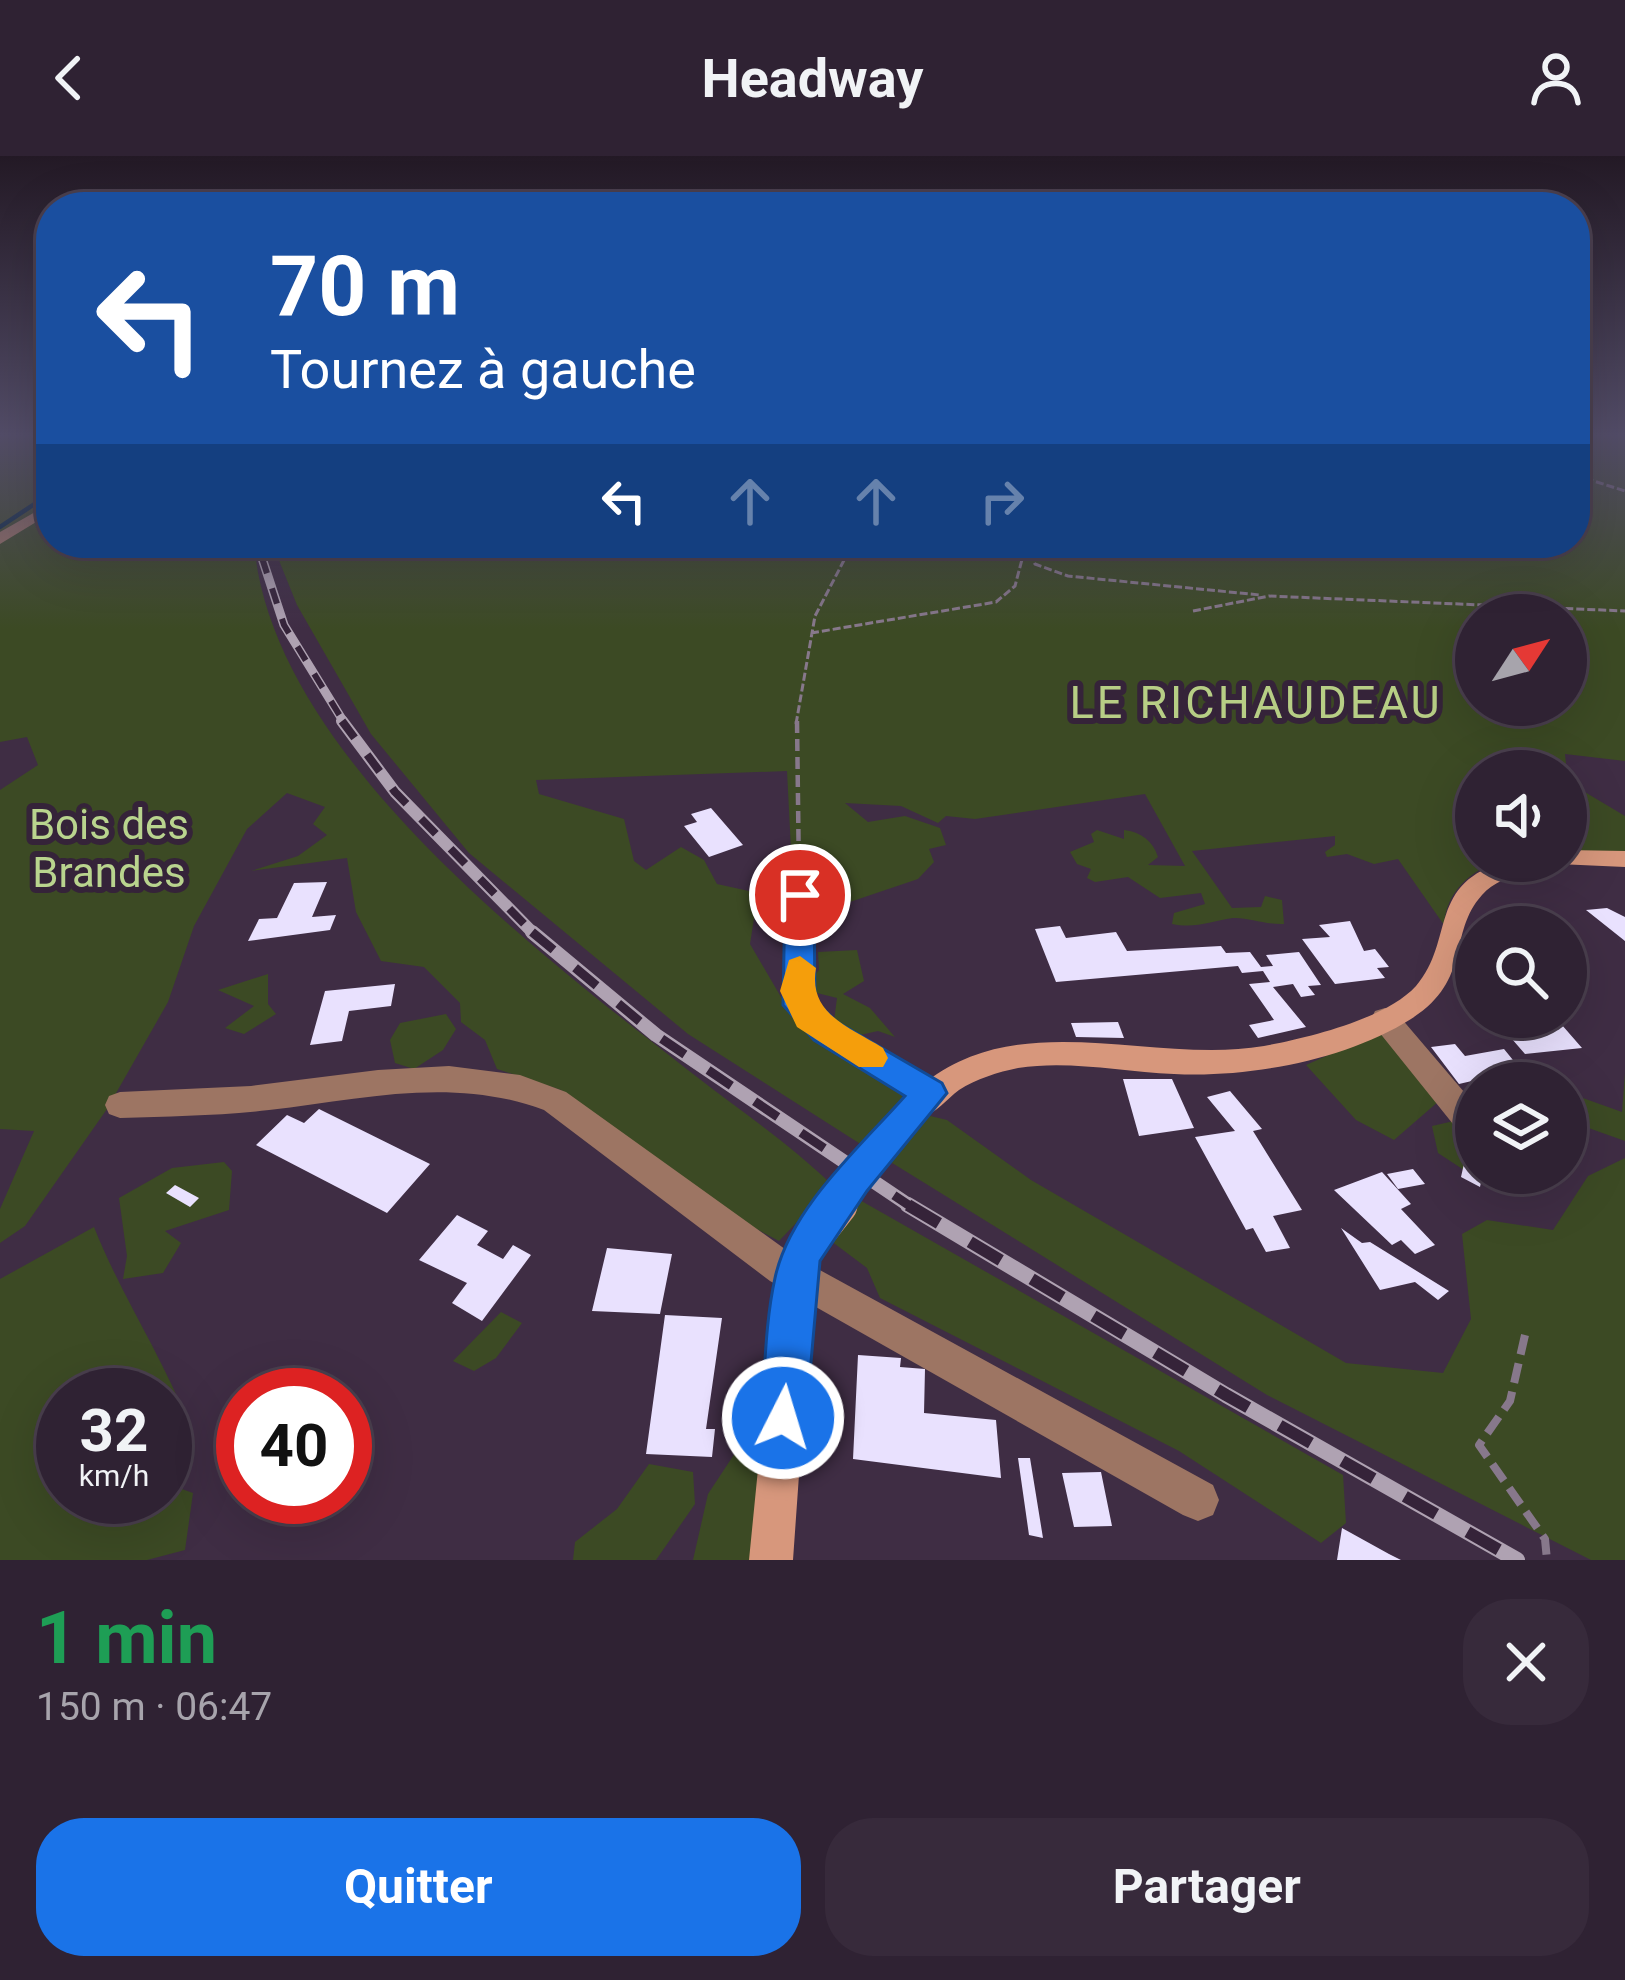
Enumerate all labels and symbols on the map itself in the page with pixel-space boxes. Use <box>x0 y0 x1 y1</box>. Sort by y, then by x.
north arrow <box>1455 594 1587 726</box>
district label: LE RICHAUDEAU <box>1069 676 1443 729</box>
park label: Bois des Brandes <box>29 800 189 897</box>
pin <box>749 844 851 946</box>
position arrow <box>720 1355 846 1481</box>
speed limit sign: 40 <box>216 1368 372 1524</box>

